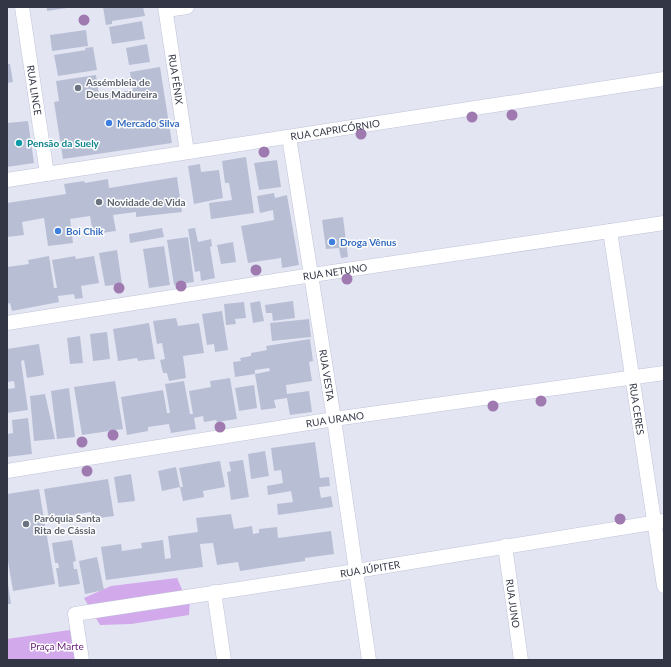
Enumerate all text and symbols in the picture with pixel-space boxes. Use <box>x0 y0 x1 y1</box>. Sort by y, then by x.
street label: RUA FÊNIX <box>166 53 186 106</box>
street label: RUA LINCE <box>25 64 44 116</box>
place label: Assémbleia de Deus Madureira <box>85 76 157 100</box>
marker: Assémbleia de Deus Madureira <box>73 83 83 93</box>
place label: Mercado Silva <box>117 117 180 129</box>
street label: RUA CAPRICÓRNIO <box>290 117 381 142</box>
marker: Mercado Silva <box>104 118 114 128</box>
place label: Pensão da Suely <box>27 137 100 149</box>
marker: Pensão da Suely <box>14 138 24 148</box>
place label: Novidade de Vida <box>107 196 185 208</box>
marker: Novidade de Vida <box>94 197 104 207</box>
place label: Boi Chik <box>66 225 104 237</box>
marker: Boi Chik <box>53 226 63 236</box>
place label: Droga Vênus <box>340 236 397 248</box>
marker: Droga Vênus <box>327 237 337 247</box>
street label: RUA NETUNO <box>302 261 368 282</box>
street label: RUA VESTA <box>317 348 337 402</box>
street label: RUA CERES <box>627 382 647 436</box>
street label: RUA URANO <box>305 409 365 429</box>
place label: Paróquia Santa Rita de Cássia <box>34 512 101 536</box>
marker: Paróquia Santa Rita de Cássia <box>21 519 31 529</box>
street label: RUA JÚPITER <box>339 558 402 579</box>
street label: RUA JUNO <box>504 578 522 629</box>
park label: Praça Marte <box>30 640 84 652</box>

